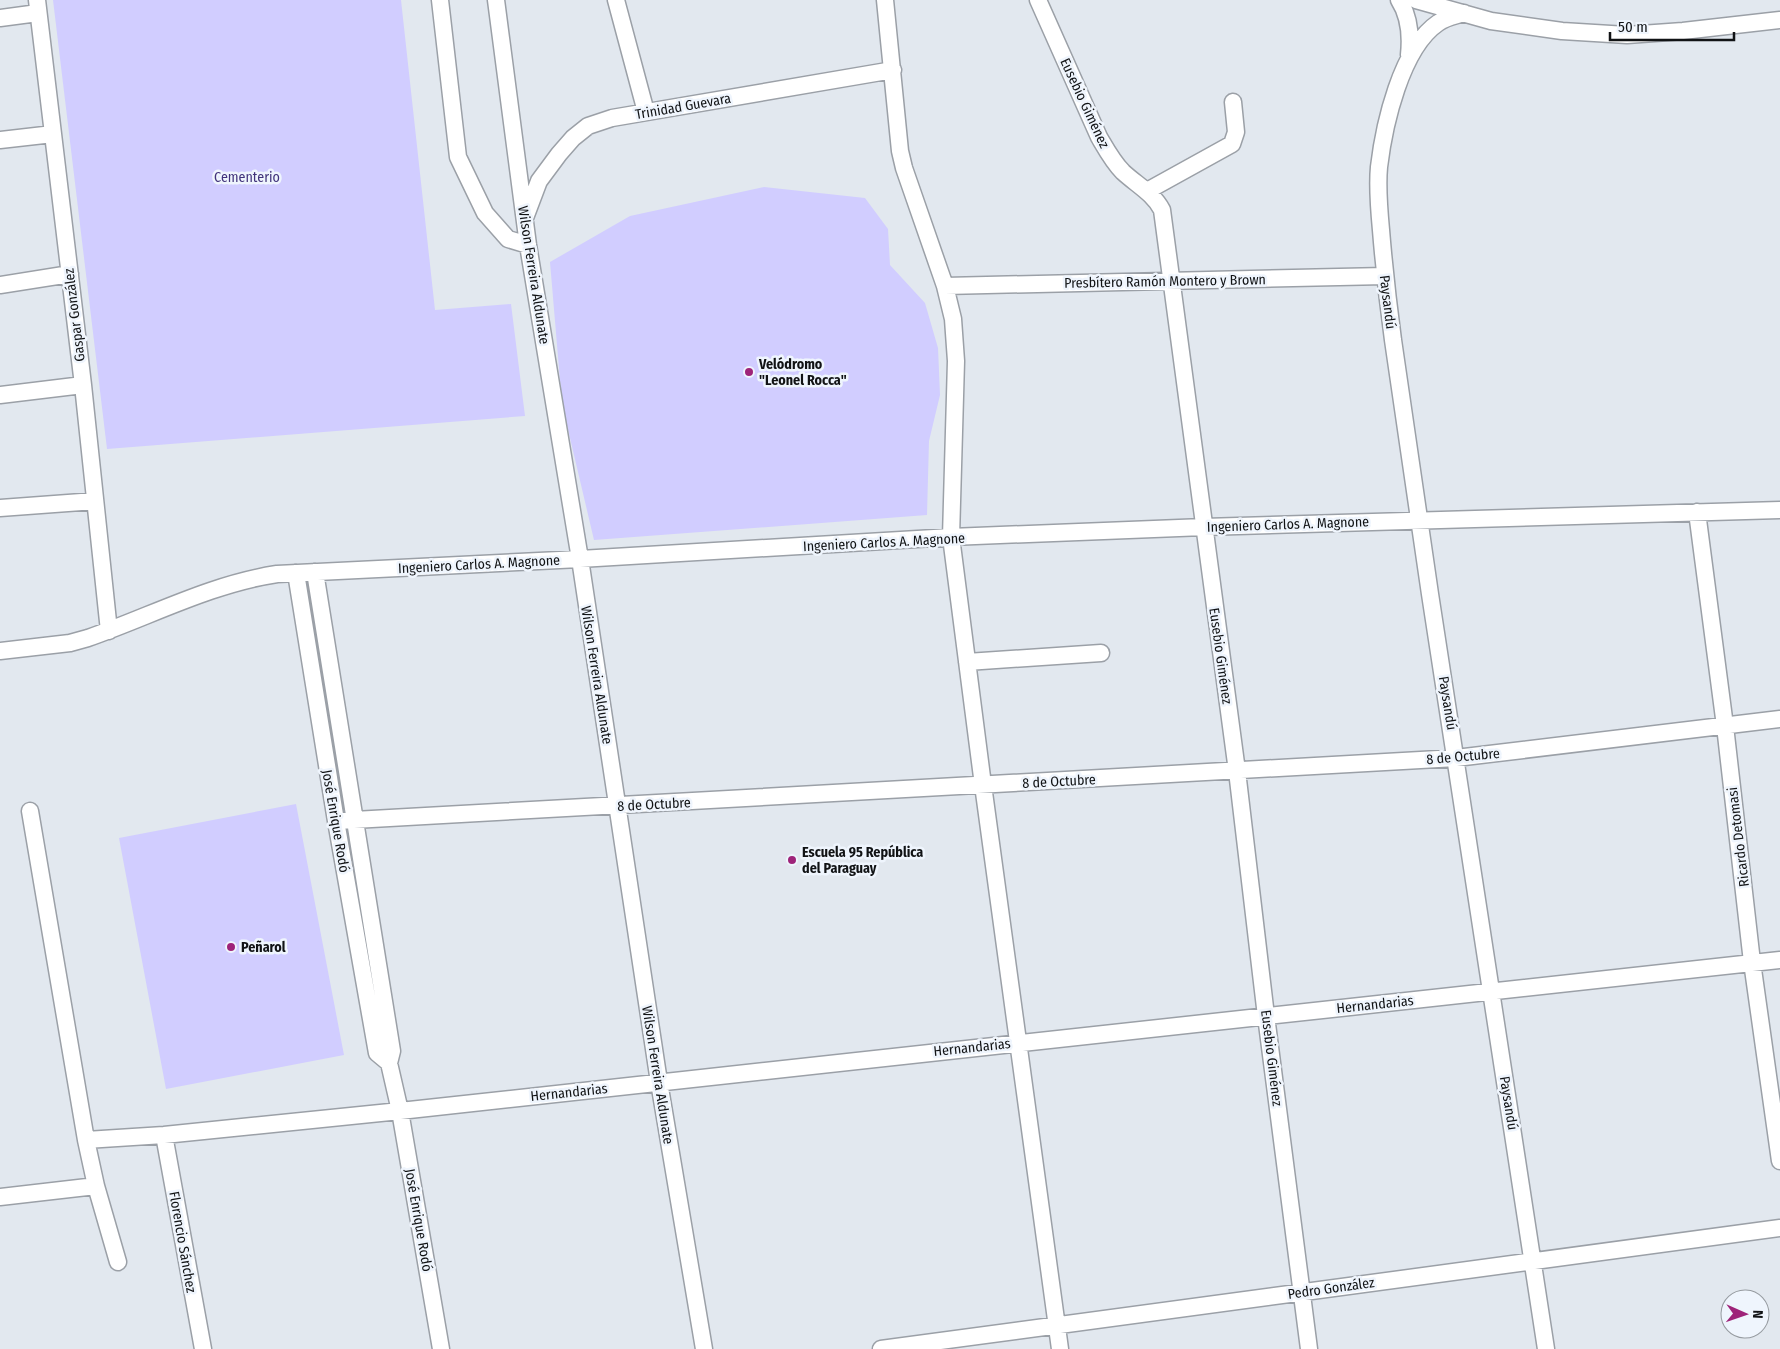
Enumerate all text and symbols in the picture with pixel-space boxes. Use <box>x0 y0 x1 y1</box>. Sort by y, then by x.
scale bar <box>1610 10 1734 42</box>
text: 50 m <box>1618 18 1648 36</box>
street label: Eusebio Giménez <box>1056 56 1113 151</box>
street label: Trinidad Guevara <box>634 90 732 123</box>
park label: Cementerio <box>214 169 280 186</box>
street label: Wilson Ferreira Aldunate <box>514 205 553 346</box>
street label: Gaspar González <box>60 267 89 363</box>
street label: Presbítero Ramón Montero y Brown <box>1064 271 1266 292</box>
street label: Paysandú <box>1376 274 1399 330</box>
place label: Velódromo "Leonel Rocca" <box>758 356 847 389</box>
marker: Velódromo "Leonel Rocca" <box>743 366 755 378</box>
street label: Ingeniero Carlos A. Magnone <box>1207 513 1369 536</box>
street label: Ingeniero Carlos A. Magnone <box>803 530 966 555</box>
street label: Ingeniero Carlos A. Magnone <box>398 552 561 577</box>
street label: Wilson Ferreira Aldunate <box>577 605 616 746</box>
street label: Eusebio Giménez <box>1205 607 1236 706</box>
street label: Paysandú <box>1435 675 1460 731</box>
street label: 8 de Octubre <box>1426 745 1500 768</box>
street label: José Enrique Rodó <box>318 768 353 874</box>
street label: 8 de Octubre <box>1022 771 1096 792</box>
street label: Ricardo Detomasi <box>1724 786 1753 888</box>
street label: 8 de Octubre <box>617 794 691 815</box>
place label: Escuela 95 República del Paraguay <box>802 844 923 877</box>
marker: Escuela 95 República del Paraguay <box>786 854 798 866</box>
place label: Peñarol <box>241 939 286 956</box>
marker: Peñarol <box>225 941 237 953</box>
street label: Hernandarias <box>1336 992 1414 1017</box>
street label: Wilson Ferreira Aldunate <box>638 1005 677 1146</box>
street label: Eusebio Giménez <box>1257 1009 1286 1108</box>
street label: Hernandarias <box>933 1035 1011 1060</box>
street label: Paysandú <box>1496 1075 1521 1131</box>
street label: Hernandarias <box>530 1080 608 1105</box>
street label: José Enrique Rodó <box>401 1167 436 1273</box>
street label: Florencio Sánchez <box>165 1190 200 1295</box>
street label: Pedro González <box>1287 1274 1376 1303</box>
north arrow <box>1720 1289 1770 1339</box>
text: N <box>1749 1310 1766 1319</box>

